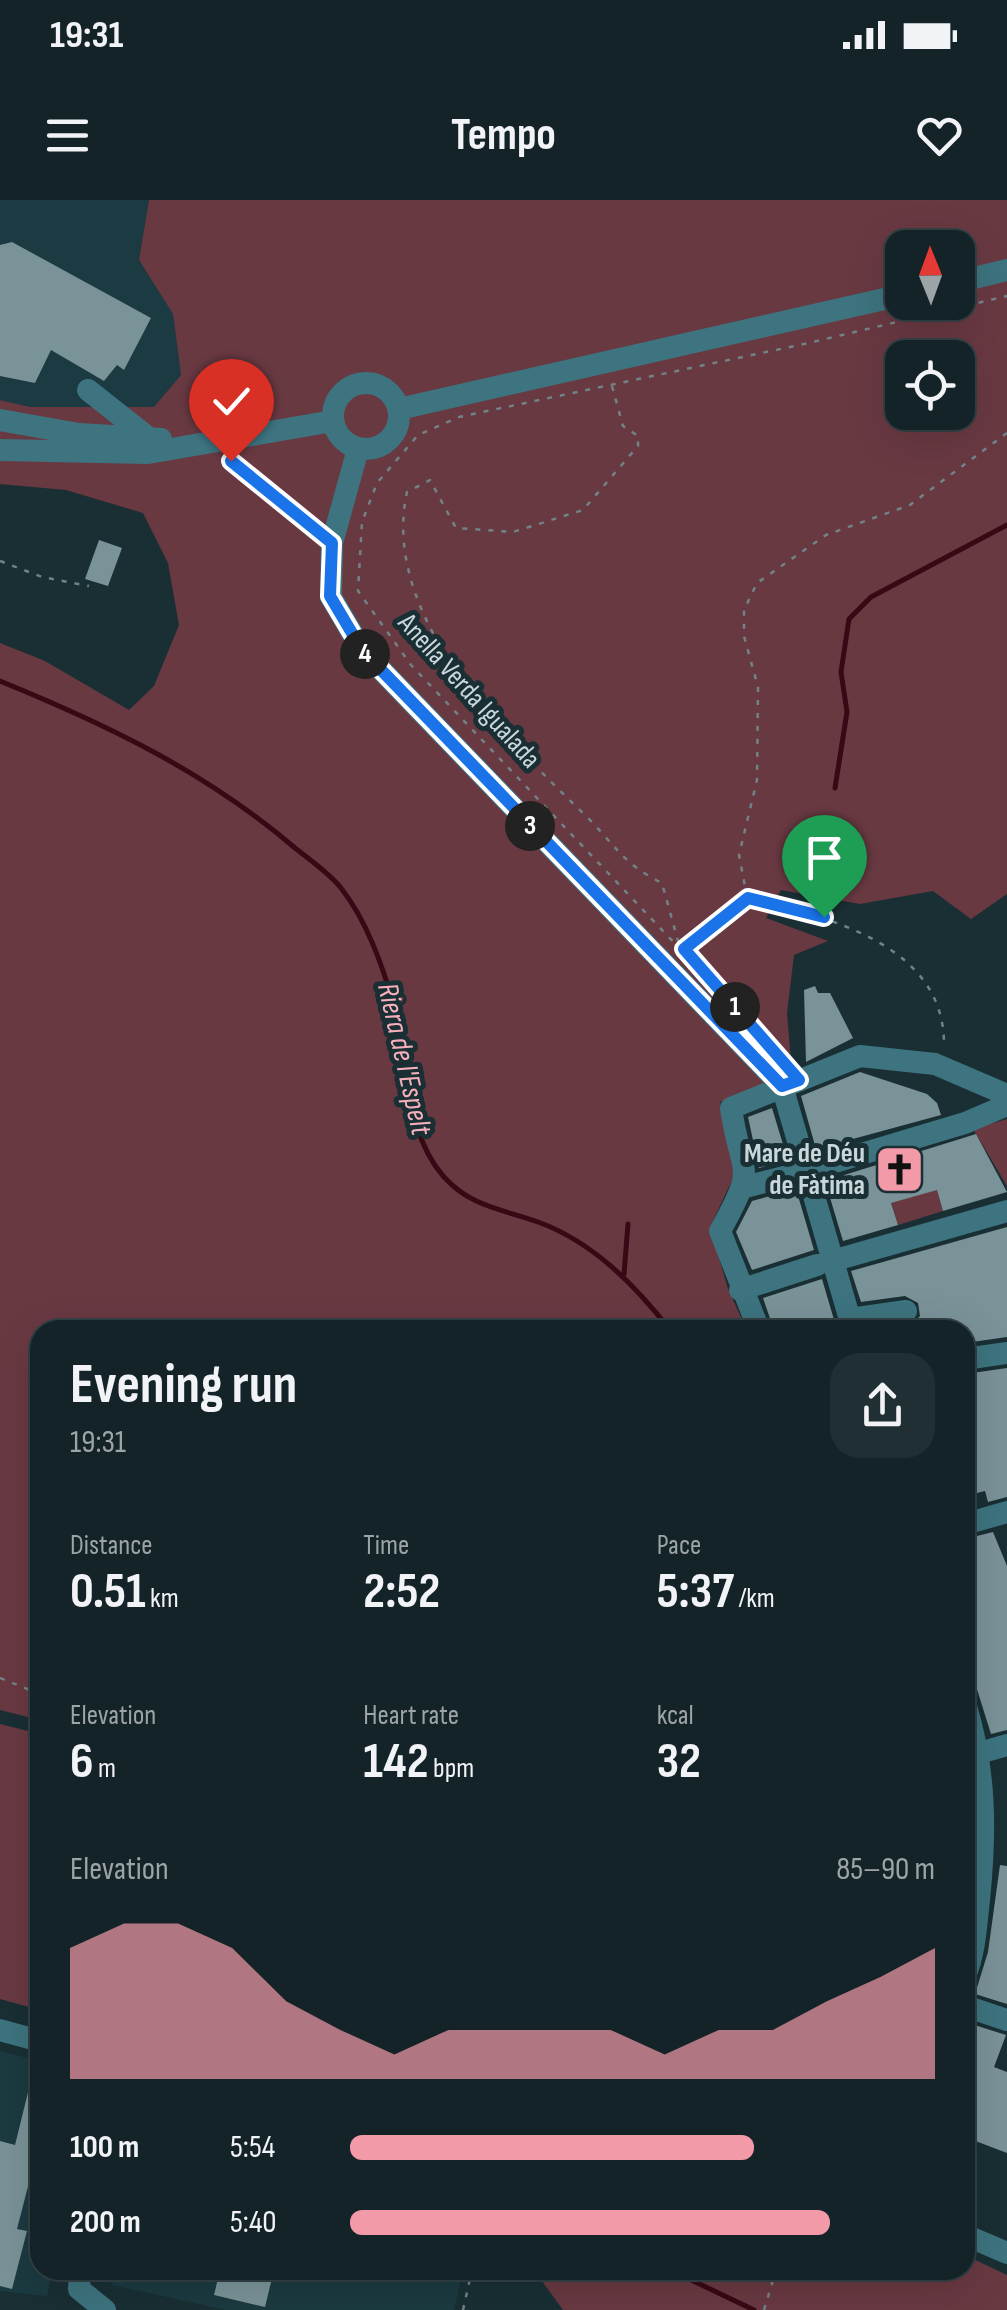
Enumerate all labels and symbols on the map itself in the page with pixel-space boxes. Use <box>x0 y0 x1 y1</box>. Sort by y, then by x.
north arrow <box>885 230 975 320</box>
pin <box>189 359 274 462</box>
street label: Anella Verda Igualada <box>390 606 547 775</box>
pin: 4 <box>340 629 390 679</box>
pin: 3 <box>505 801 555 851</box>
pin <box>782 815 867 918</box>
water label: Riera de l'Espelt <box>369 979 439 1140</box>
pin: 1 <box>710 982 760 1032</box>
place label: Mare de Déu de Fàtima <box>744 1137 865 1202</box>
church icon: Mare de Déu de Fàtima <box>874 1143 926 1195</box>

